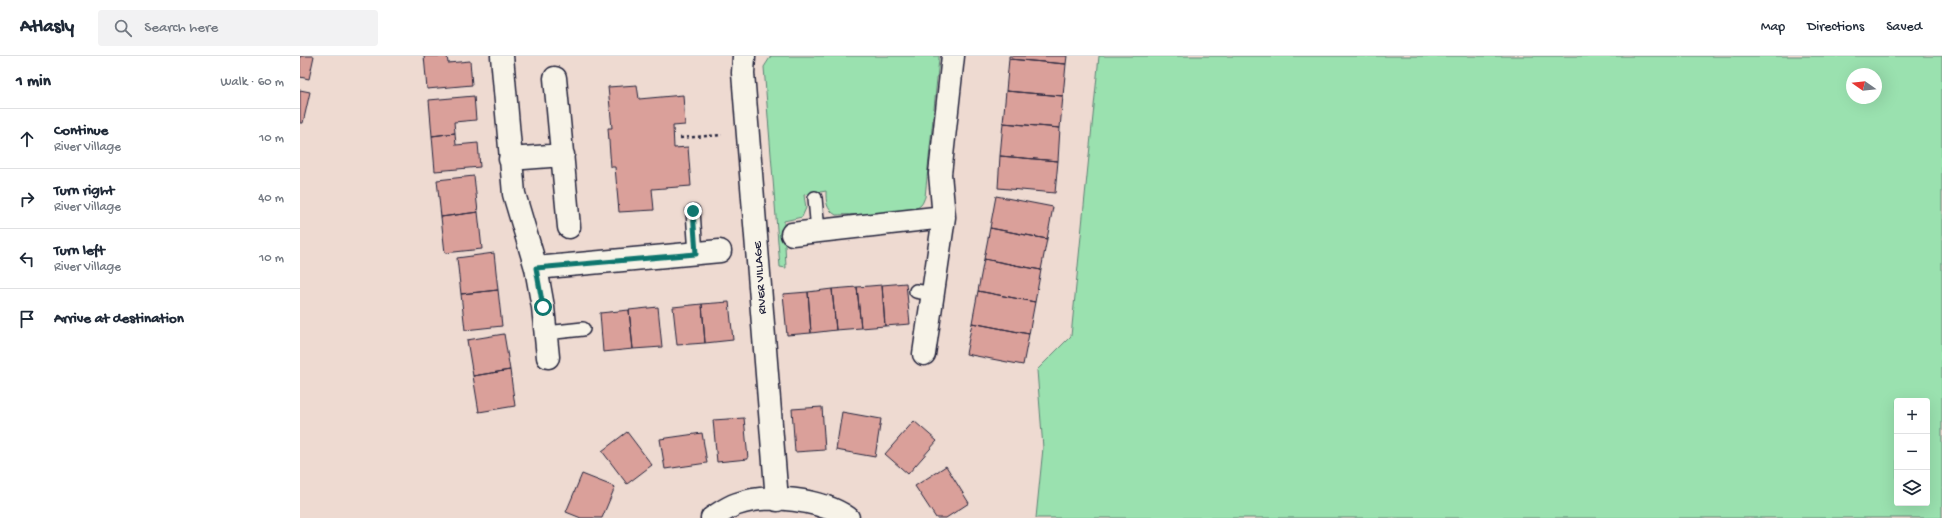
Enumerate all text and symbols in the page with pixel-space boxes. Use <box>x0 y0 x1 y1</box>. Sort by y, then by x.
search box <box>98 10 378 46</box>
text: Atlasly <box>20 16 74 39</box>
icon: search <box>112 17 134 39</box>
text: Search here <box>144 19 218 37</box>
text: Map <box>1761 19 1785 36</box>
text: Directions <box>1807 19 1864 36</box>
text: Saved <box>1886 19 1922 36</box>
north arrow <box>1846 68 1882 104</box>
text: 1 min <box>16 72 51 92</box>
text: Walk · 60 m <box>221 75 284 90</box>
text: Continue <box>54 122 108 140</box>
icon: ahead <box>16 128 38 150</box>
text: 10 m <box>259 131 284 146</box>
text: River Village <box>54 140 121 155</box>
text: Turn right <box>54 182 114 200</box>
icon: right <box>16 188 38 210</box>
text: 40 m <box>258 191 284 206</box>
text: River Village <box>54 200 121 215</box>
route end <box>684 202 702 220</box>
street label: RIVER VILLAGE <box>751 240 771 315</box>
text: Turn left <box>54 242 105 260</box>
icon: left <box>16 248 38 270</box>
text: 10 m <box>259 251 284 266</box>
text: River Village <box>54 260 121 275</box>
route start <box>534 298 552 316</box>
icon: arrive <box>16 308 38 330</box>
text: Arrive at destination <box>54 310 184 328</box>
map controls <box>1894 398 1930 506</box>
button: + <box>1894 398 1930 434</box>
button: − <box>1894 434 1930 470</box>
button: layers <box>1894 470 1930 506</box>

